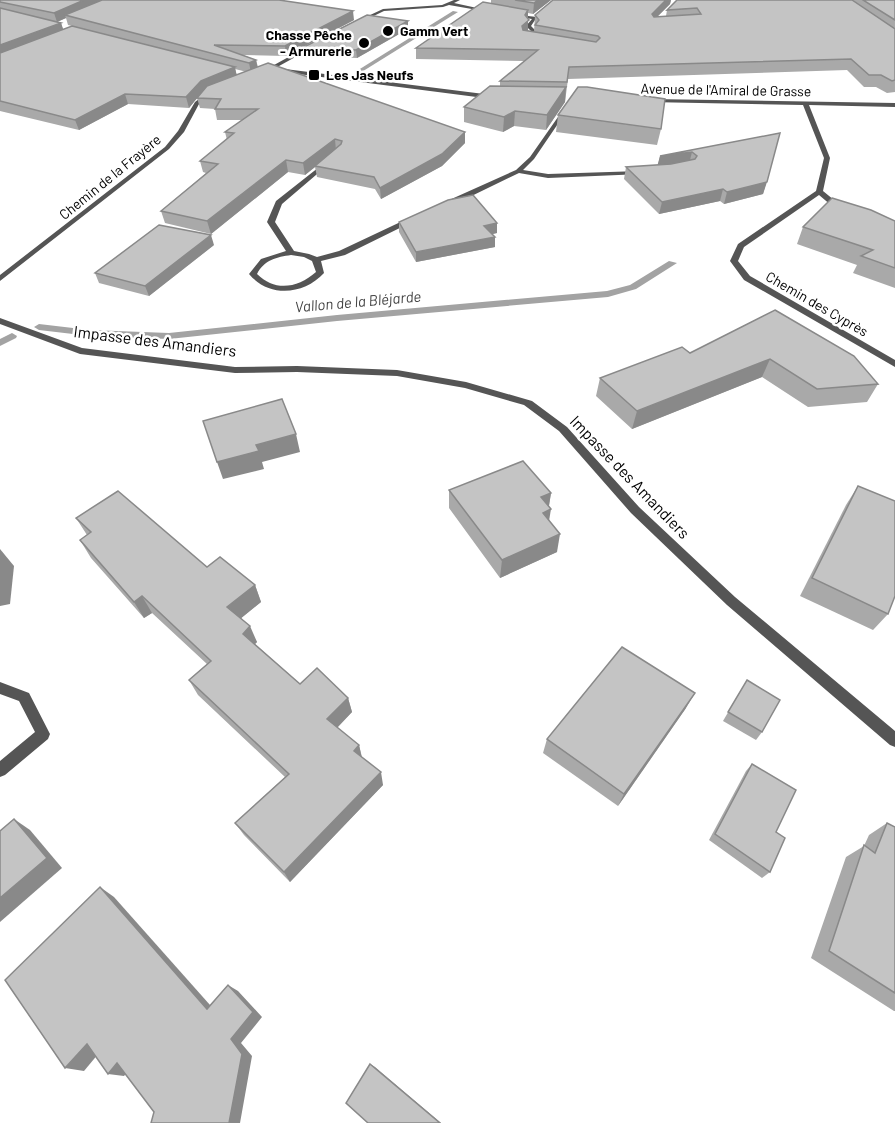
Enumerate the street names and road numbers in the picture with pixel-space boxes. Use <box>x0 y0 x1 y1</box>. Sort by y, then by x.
street label: Avenue de l'Amiral de Grasse <box>640 80 812 99</box>
street label: Chemin de la Frayère <box>55 130 164 223</box>
street label: Chemin des Cyprès <box>763 267 872 340</box>
street label: Impasse des Amandiers <box>73 321 237 360</box>
street label: Impasse des Amandiers <box>567 411 694 542</box>

